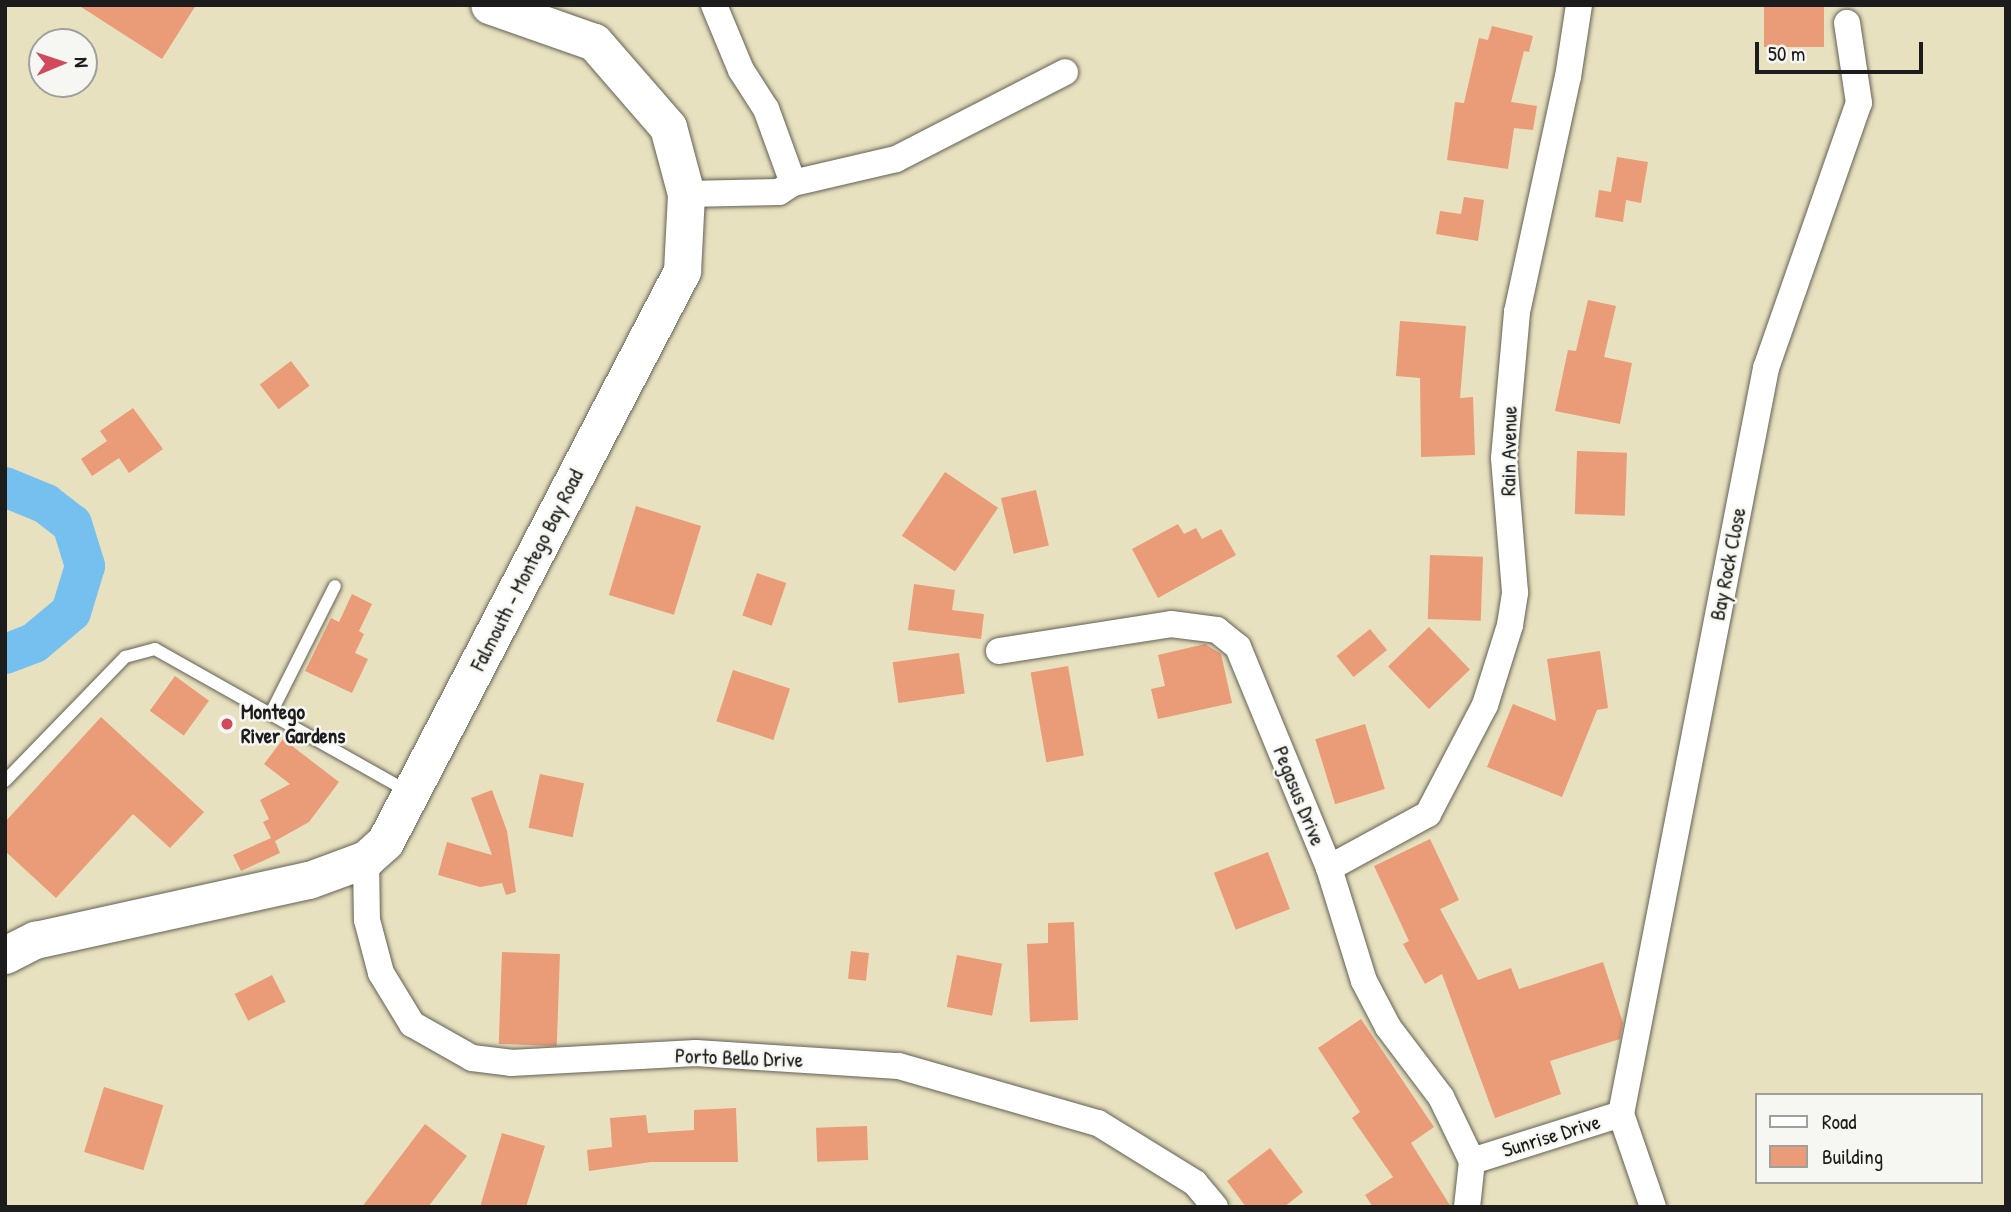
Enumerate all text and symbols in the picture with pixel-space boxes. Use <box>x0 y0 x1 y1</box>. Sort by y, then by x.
north arrow <box>28 28 98 98</box>
scale bar <box>1759 28 1927 72</box>
text: 50 m <box>1768 39 1805 68</box>
text: N <box>69 57 95 68</box>
street label: Rain Avenue <box>1496 406 1522 496</box>
street label: Falmouth - Montego Bay Road <box>465 465 589 675</box>
street label: Bay Rock Close <box>1705 506 1751 622</box>
place label: Montego River Gardens <box>241 699 345 749</box>
marker: Montego River Gardens <box>219 716 235 732</box>
street label: Pegasus Drive <box>1268 743 1330 849</box>
street label: Porto Bello Drive <box>675 1043 803 1073</box>
legend <box>1756 1093 1983 1184</box>
text: Road <box>1822 1107 1856 1136</box>
street label: Sunrise Drive <box>1499 1109 1603 1163</box>
text: Building <box>1822 1142 1883 1171</box>

